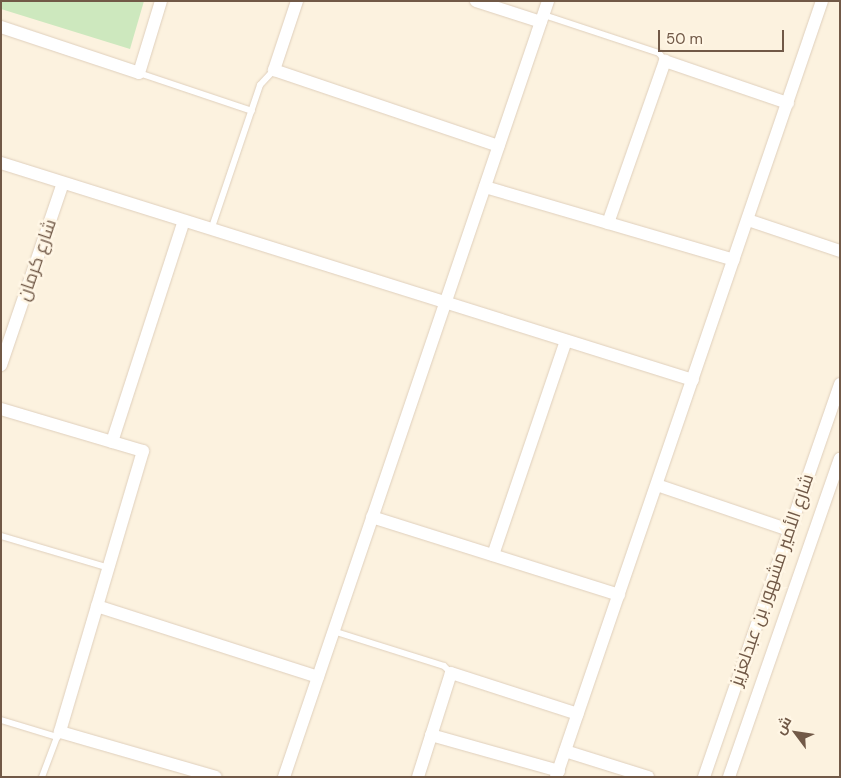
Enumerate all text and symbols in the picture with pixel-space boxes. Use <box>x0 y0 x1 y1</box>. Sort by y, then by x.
scale bar <box>661 20 787 52</box>
text: 50 m <box>666 29 703 49</box>
street label: شارع كرمان <box>13 216 61 304</box>
street label: شارع الأمير مشهور بن عبدلعزيز <box>725 471 819 689</box>
north arrow <box>771 708 821 758</box>
text: ش <box>771 713 795 738</box>

